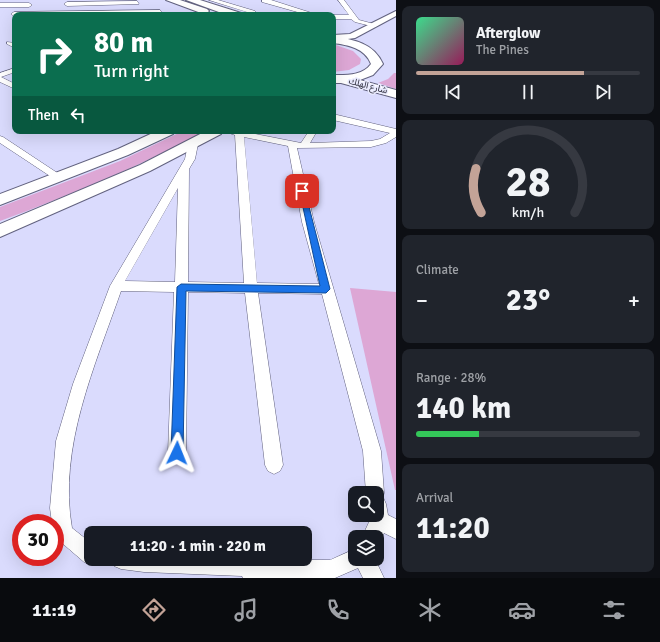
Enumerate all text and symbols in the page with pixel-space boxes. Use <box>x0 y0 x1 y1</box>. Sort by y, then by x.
text: Afterglow <box>476 24 540 42</box>
text: 80 m <box>94 26 153 60</box>
icon: right <box>28 28 80 80</box>
text: The Pines <box>476 42 529 58</box>
text: Turn right <box>94 60 169 82</box>
street label: شارع الهلك <box>347 76 389 97</box>
icon: previous <box>442 81 464 103</box>
icon: pause <box>517 81 539 103</box>
icon: next <box>592 81 614 103</box>
icon: left <box>67 104 89 126</box>
text: Then <box>28 106 59 124</box>
text: 28 <box>506 156 550 207</box>
pin <box>285 174 319 208</box>
icon: arrive <box>291 180 313 202</box>
text: km/h <box>512 203 544 220</box>
text: Climate <box>416 262 459 278</box>
text: 23° <box>506 282 550 319</box>
text: − <box>416 287 428 314</box>
text: + <box>628 287 640 314</box>
text: Range · 28% <box>416 370 486 386</box>
text: 140 km <box>416 390 511 427</box>
position arrow <box>156 432 198 474</box>
map controls <box>348 486 384 566</box>
button: search <box>348 486 384 522</box>
text: Arrival <box>416 490 453 506</box>
text: 11:20 <box>416 510 490 547</box>
speed limit sign: 30 <box>12 514 64 566</box>
button: layers <box>348 530 384 566</box>
text: 11:20 · 1 min · 220 m <box>130 537 266 555</box>
icon: directions <box>140 596 168 624</box>
icon: music <box>232 596 260 624</box>
icon: phone <box>324 596 352 624</box>
icon: climate <box>416 596 444 624</box>
icon: car <box>508 596 536 624</box>
icon: filters <box>600 596 628 624</box>
text: 11:19 <box>32 599 76 621</box>

